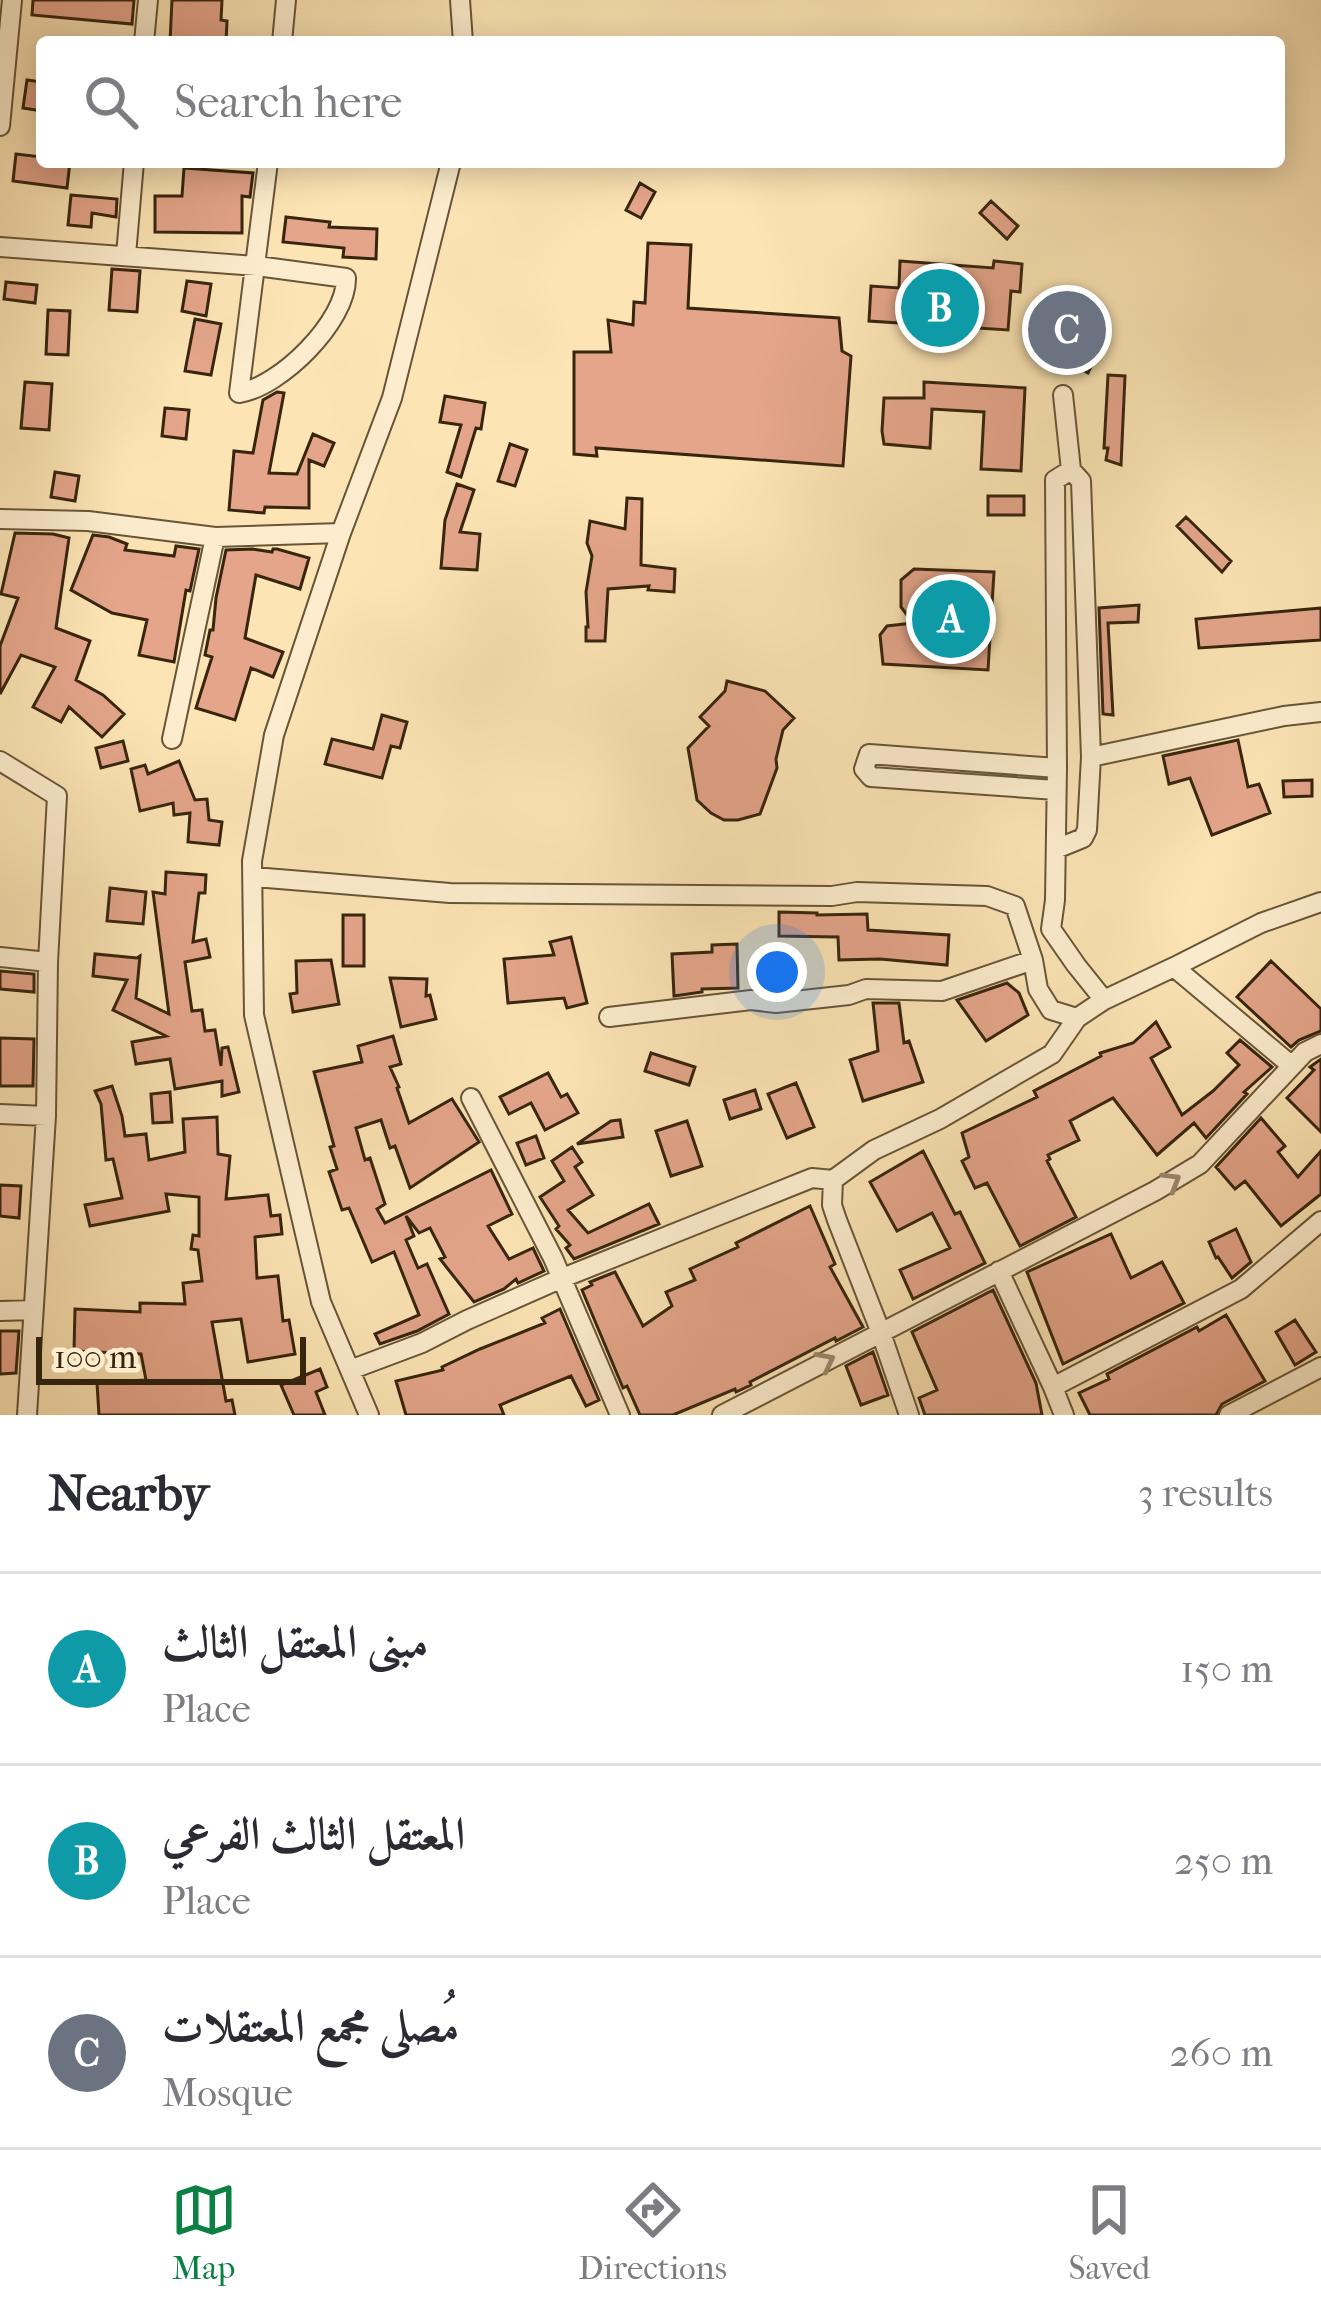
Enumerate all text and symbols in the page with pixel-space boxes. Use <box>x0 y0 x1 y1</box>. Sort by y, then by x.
search box <box>36 36 1285 168</box>
icon: search <box>78 69 144 135</box>
text: Search here <box>174 76 402 129</box>
pin: B <box>901 263 979 353</box>
pin: C <box>1028 285 1106 375</box>
pin: A <box>912 574 990 664</box>
your location <box>747 942 807 1002</box>
one-way arrow <box>1159 1173 1181 1195</box>
scale bar <box>36 1331 306 1384</box>
text: 100 m <box>54 1338 137 1377</box>
one-way arrow <box>814 1352 835 1376</box>
text: Nearby <box>48 1463 209 1523</box>
text: 3 results <box>1138 1470 1273 1516</box>
text: مبنى المعتقل الثالث <box>162 1616 428 1669</box>
text: A <box>74 1646 100 1692</box>
text: 150 m <box>1180 1646 1273 1692</box>
text: Place <box>162 1686 251 1732</box>
text: المعتقل الثالث الفرعي <box>162 1808 465 1861</box>
text: B <box>74 1838 100 1884</box>
text: 250 m <box>1174 1838 1273 1884</box>
text: Place <box>162 1878 251 1924</box>
text: مُصلى مجمع المعتقلات <box>162 2000 459 2053</box>
text: C <box>74 2030 100 2076</box>
text: 260 m <box>1170 2030 1273 2076</box>
text: Mosque <box>162 2070 293 2116</box>
tab: Map <box>171 2177 237 2288</box>
tab: Directions <box>578 2177 727 2288</box>
tab: Saved <box>1068 2177 1150 2288</box>

